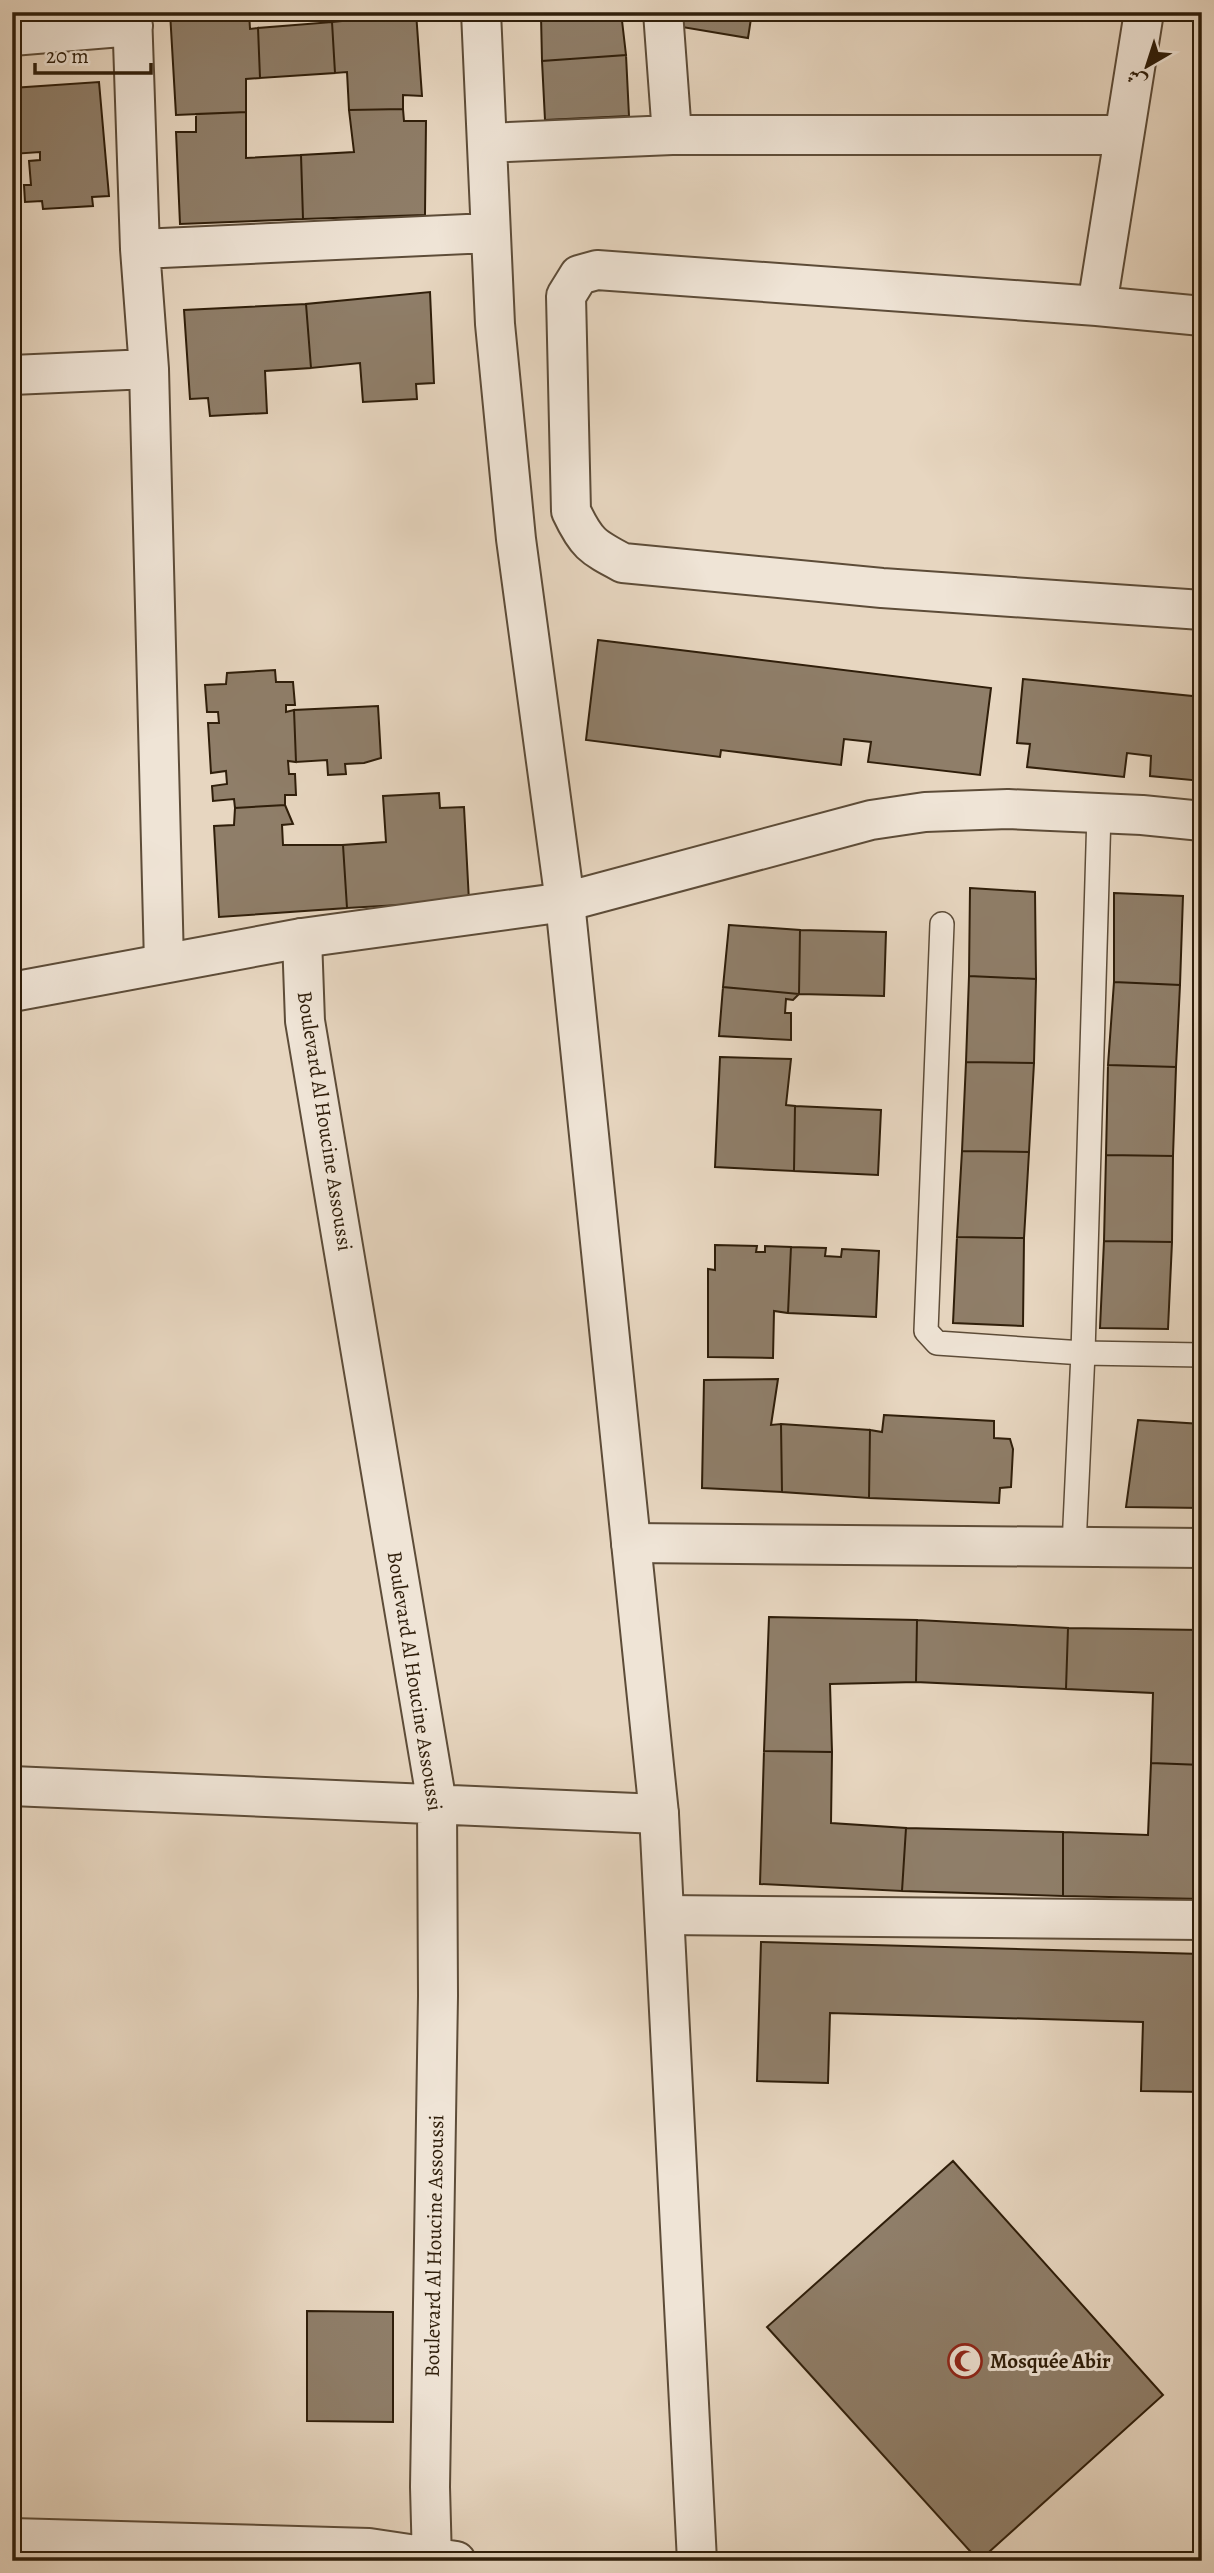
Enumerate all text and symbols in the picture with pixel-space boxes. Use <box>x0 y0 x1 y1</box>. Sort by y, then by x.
scale bar <box>35 32 150 76</box>
north arrow <box>1112 32 1182 102</box>
text: 20 m <box>46 42 89 70</box>
text: ش <box>1121 62 1152 94</box>
street label: Boulevard Al Houcine Assoussi <box>291 989 359 1253</box>
street label: Boulevard Al Houcine Assoussi <box>381 1549 449 1813</box>
street label: Boulevard Al Houcine Assoussi <box>418 2114 450 2378</box>
mosque icon: Mosquée Abir <box>946 2342 984 2380</box>
place label: Mosquée Abir <box>990 2347 1111 2375</box>

